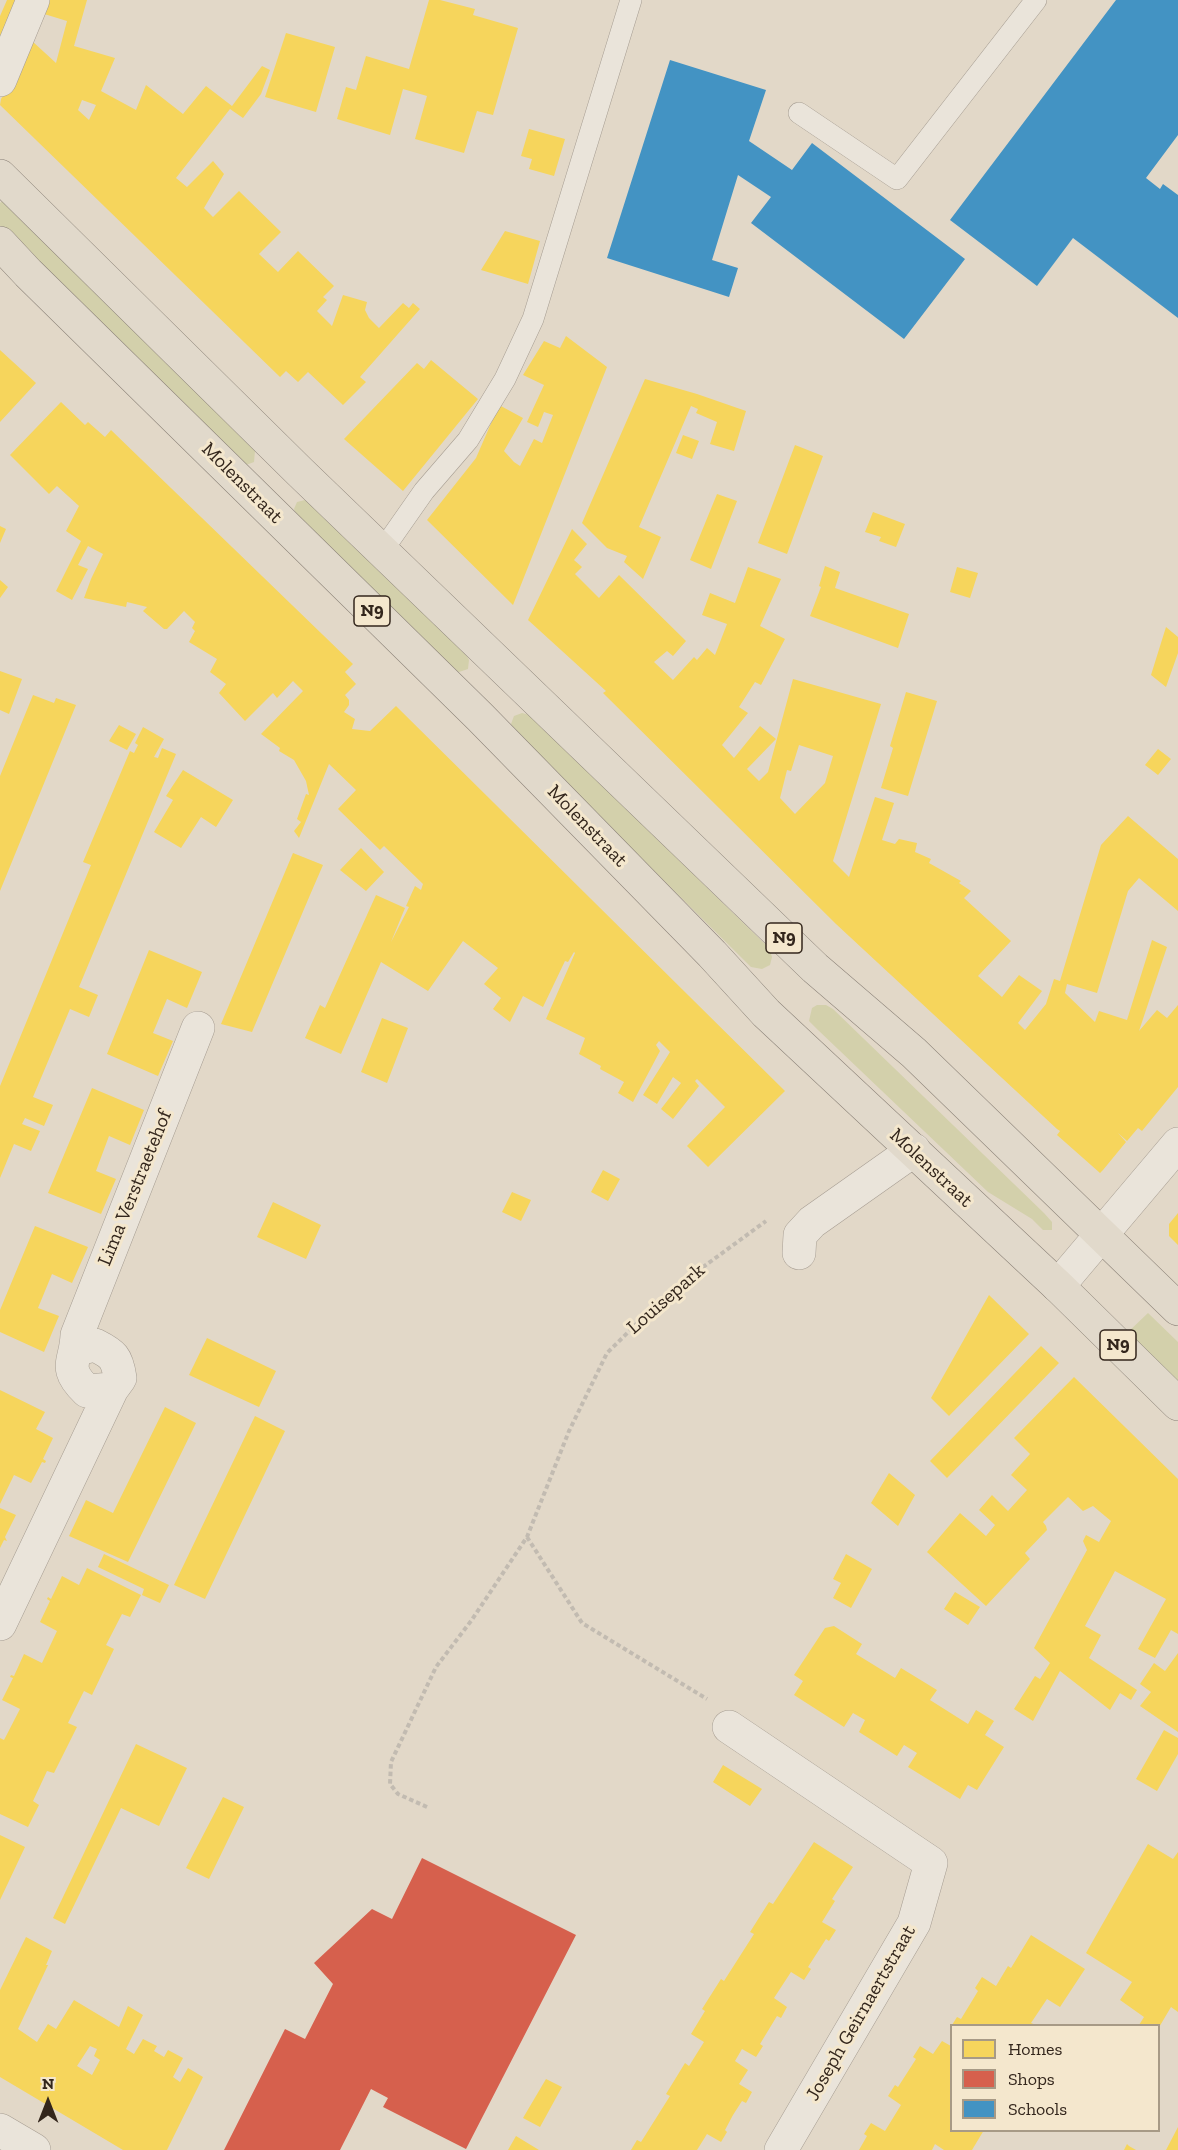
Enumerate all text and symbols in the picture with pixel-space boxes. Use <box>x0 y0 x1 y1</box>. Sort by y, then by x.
street label: Molenstraat <box>196 437 288 529</box>
road number: N9 <box>354 596 390 626</box>
street label: Molenstraat <box>542 780 632 872</box>
road number: N9 <box>766 923 802 953</box>
street label: Lima Verstraetehof <box>93 1107 177 1269</box>
street label: Molenstraat <box>884 1123 978 1213</box>
street label: Louisepark <box>622 1259 710 1339</box>
road number: N9 <box>1100 1330 1136 1360</box>
street label: Joseph Geirnaertstraat <box>801 1921 921 2105</box>
legend <box>950 2024 1160 2132</box>
text: Homes <box>1008 2038 1062 2060</box>
text: Shops <box>1008 2068 1055 2090</box>
north arrow <box>18 2072 78 2132</box>
text: N <box>42 2074 54 2093</box>
text: Schools <box>1008 2098 1067 2120</box>

